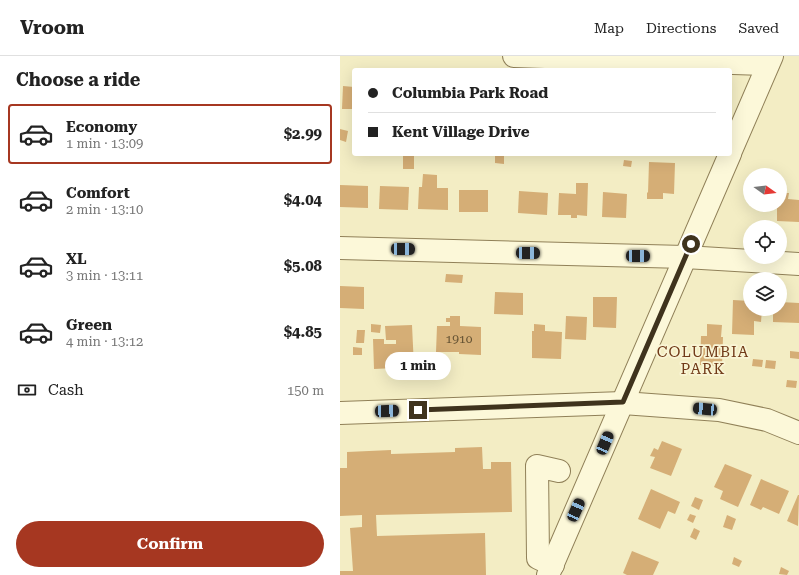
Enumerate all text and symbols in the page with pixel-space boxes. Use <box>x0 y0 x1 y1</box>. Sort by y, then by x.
text: Vroom <box>20 16 84 39</box>
text: Map <box>594 20 624 36</box>
text: Directions <box>646 20 716 36</box>
text: Saved <box>738 20 779 36</box>
text: Choose a ride <box>16 69 140 90</box>
text: Columbia Park Road <box>392 84 548 102</box>
icon: car <box>18 116 54 152</box>
text: Economy <box>66 118 137 136</box>
text: Kent Village Drive <box>392 123 530 141</box>
text: $2.99 <box>284 125 322 143</box>
text: 1 min · 13:09 <box>66 136 143 151</box>
north arrow <box>743 168 787 212</box>
map controls <box>743 168 787 316</box>
icon: car <box>18 182 54 218</box>
text: Comfort <box>66 184 130 202</box>
text: $4.04 <box>284 191 322 209</box>
text: 2 min · 13:10 <box>66 202 143 217</box>
button: locate <box>743 220 787 264</box>
route start <box>682 235 700 253</box>
car <box>391 243 415 255</box>
car <box>516 247 540 259</box>
icon: car <box>18 248 54 284</box>
text: XL <box>66 250 87 268</box>
car <box>626 250 650 262</box>
text: $5.08 <box>284 257 322 275</box>
text: 3 min · 13:11 <box>66 268 143 283</box>
button: layers <box>743 272 787 316</box>
icon: car <box>18 314 54 350</box>
text: Green <box>66 316 112 334</box>
text: $4.85 <box>284 323 322 341</box>
house number: 1910 <box>446 332 473 346</box>
text: 4 min · 13:12 <box>66 334 143 349</box>
district label: COLUMBIA PARK <box>657 343 749 378</box>
callout: 1 min <box>385 352 451 380</box>
text: 1 min <box>400 358 436 373</box>
icon: cash <box>16 379 38 401</box>
text: Cash <box>48 381 84 399</box>
text: 150 m <box>287 383 324 398</box>
route end <box>409 401 427 419</box>
car <box>693 402 717 416</box>
car <box>375 405 399 417</box>
car <box>595 430 615 456</box>
car <box>566 497 586 523</box>
button: Confirm <box>16 521 324 567</box>

